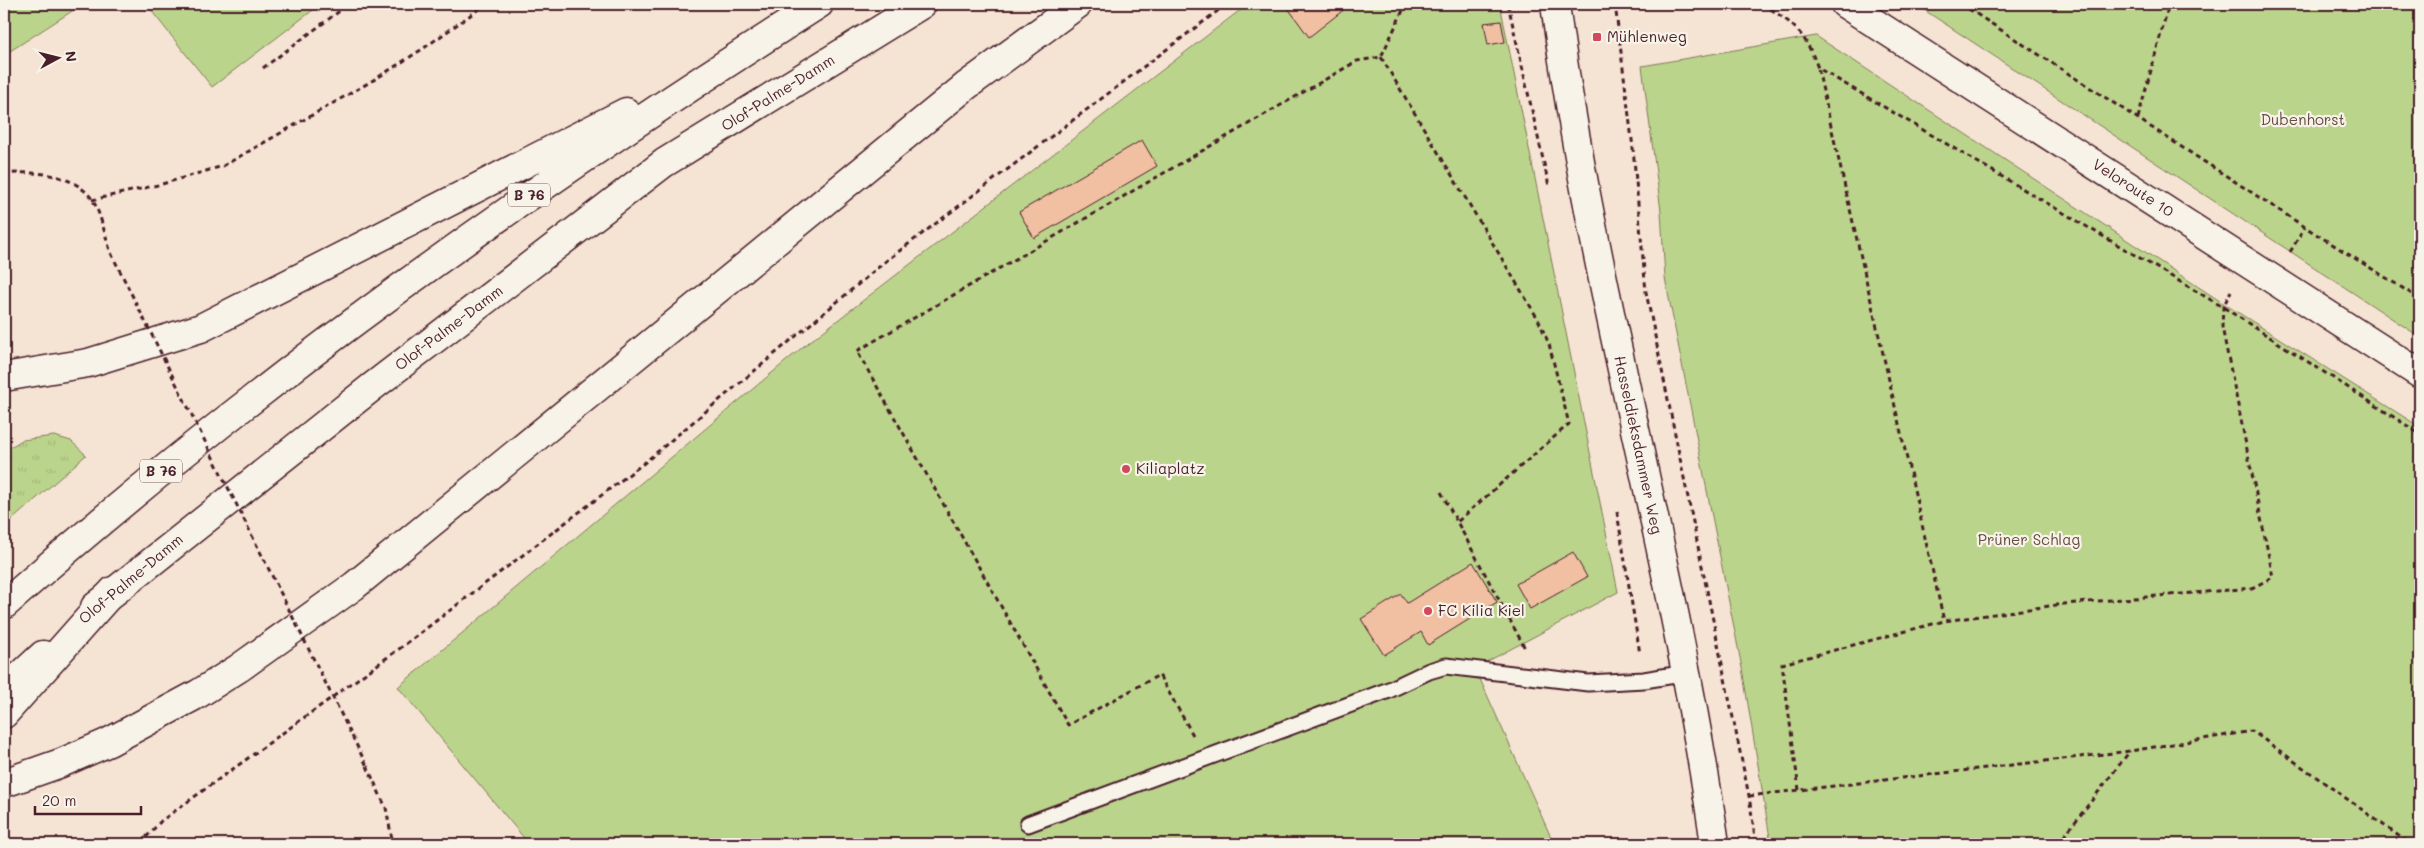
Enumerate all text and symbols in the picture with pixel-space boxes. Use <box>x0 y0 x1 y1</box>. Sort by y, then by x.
place label: Mühlenweg <box>1607 26 1687 46</box>
marker: Mühlenweg <box>1591 31 1603 43</box>
north arrow <box>32 32 82 82</box>
street label: Olof-Palme-Damm <box>717 49 838 135</box>
text: N <box>61 50 81 63</box>
park label: Dubenhorst <box>2261 109 2345 129</box>
street label: Veloroute 10 <box>2089 153 2178 221</box>
road number: B 76 <box>508 184 550 206</box>
street label: Olof-Palme-Damm <box>390 280 506 374</box>
street label: Hasseldieksdammer Weg <box>1610 354 1668 536</box>
place label: Kiliaplatz <box>1136 458 1205 478</box>
road number: B 76 <box>140 460 182 482</box>
marker: Kiliaplatz <box>1120 463 1132 475</box>
street label: Olof-Palme-Damm <box>74 529 187 628</box>
park label: Prüner Schlag <box>1978 529 2080 549</box>
place label: FC Kilia Kiel <box>1438 600 1525 620</box>
marker: FC Kilia Kiel <box>1422 605 1434 617</box>
scale bar <box>35 783 141 815</box>
text: 20 m <box>42 790 76 810</box>

